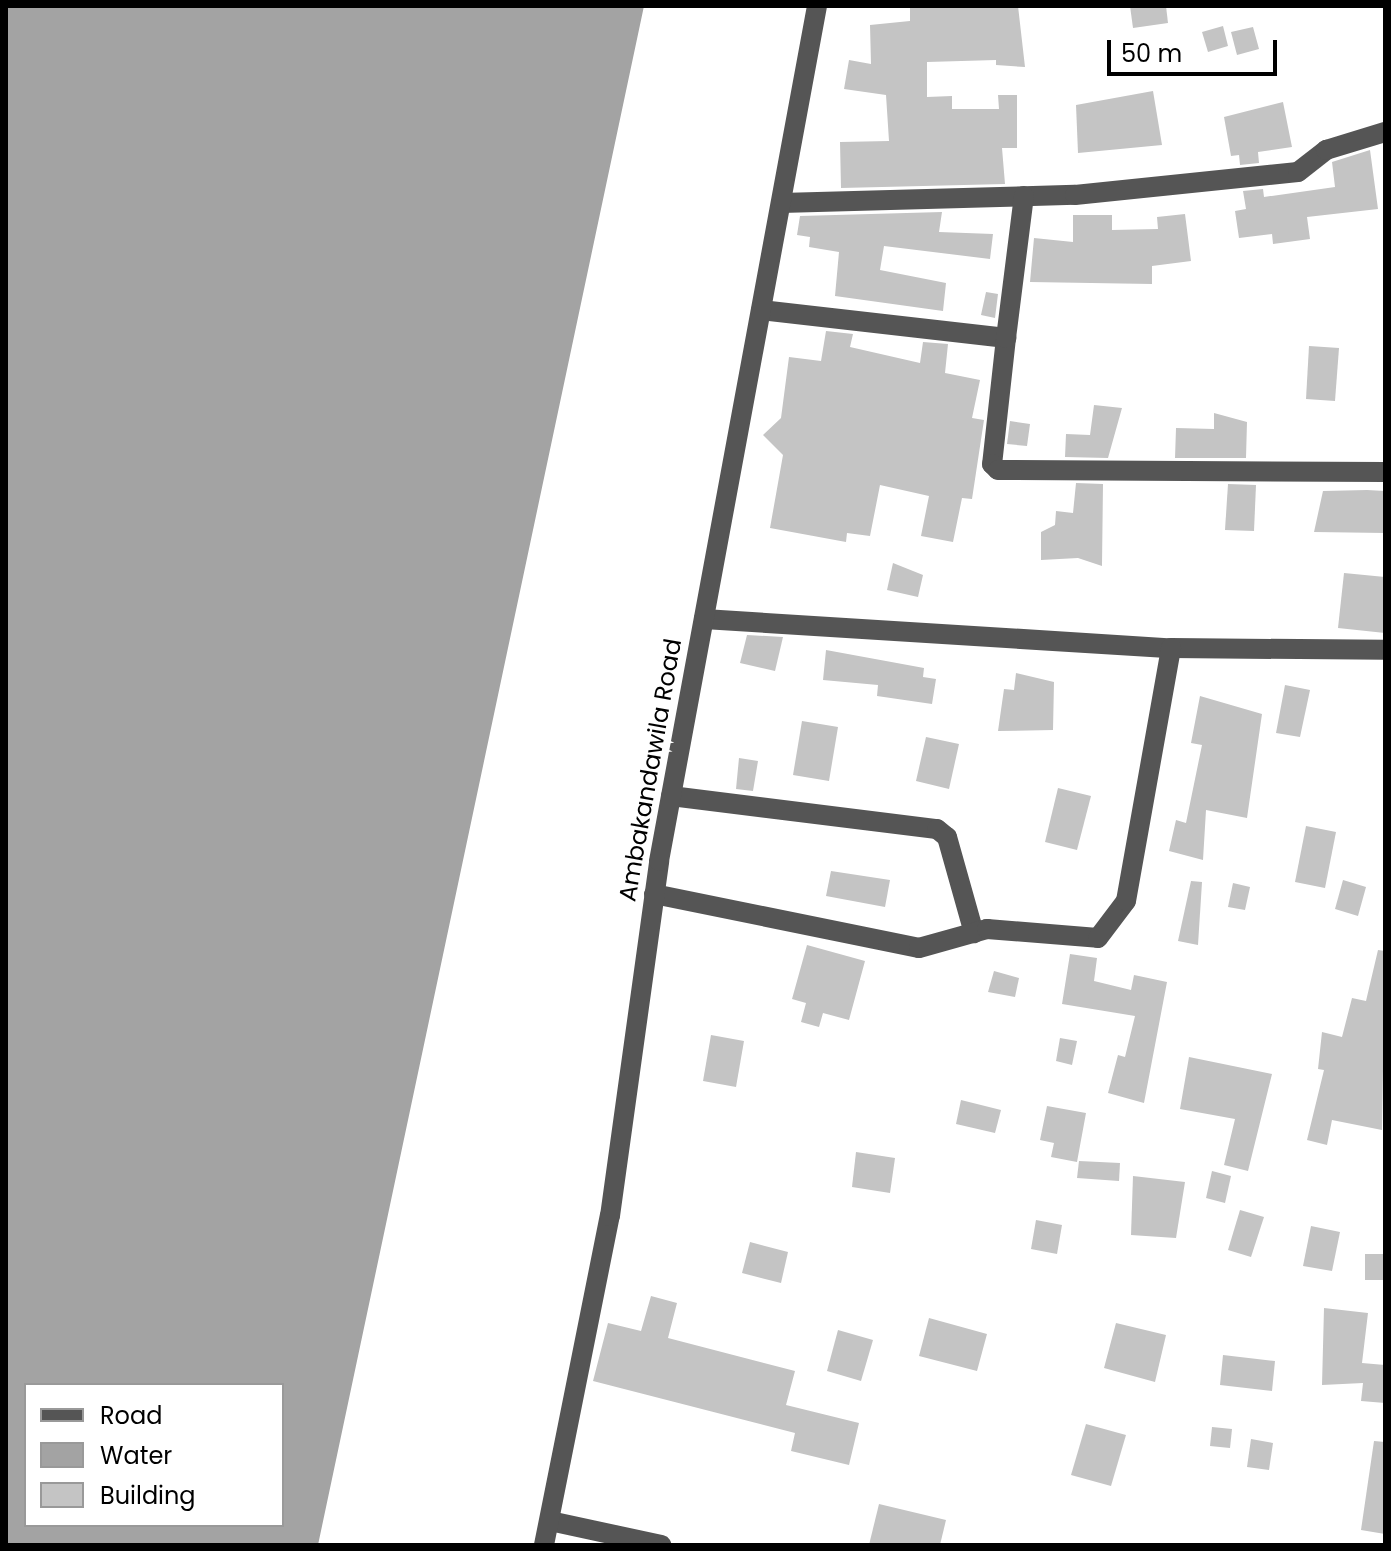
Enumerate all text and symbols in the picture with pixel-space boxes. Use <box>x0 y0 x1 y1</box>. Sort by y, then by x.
scale bar <box>1111 24 1281 74</box>
text: 50 m <box>1121 37 1182 70</box>
street label: Ambakandawila Road <box>613 636 687 904</box>
legend <box>24 1383 284 1527</box>
text: Road <box>100 1399 162 1432</box>
text: Water <box>100 1439 172 1472</box>
text: Building <box>100 1479 196 1512</box>

